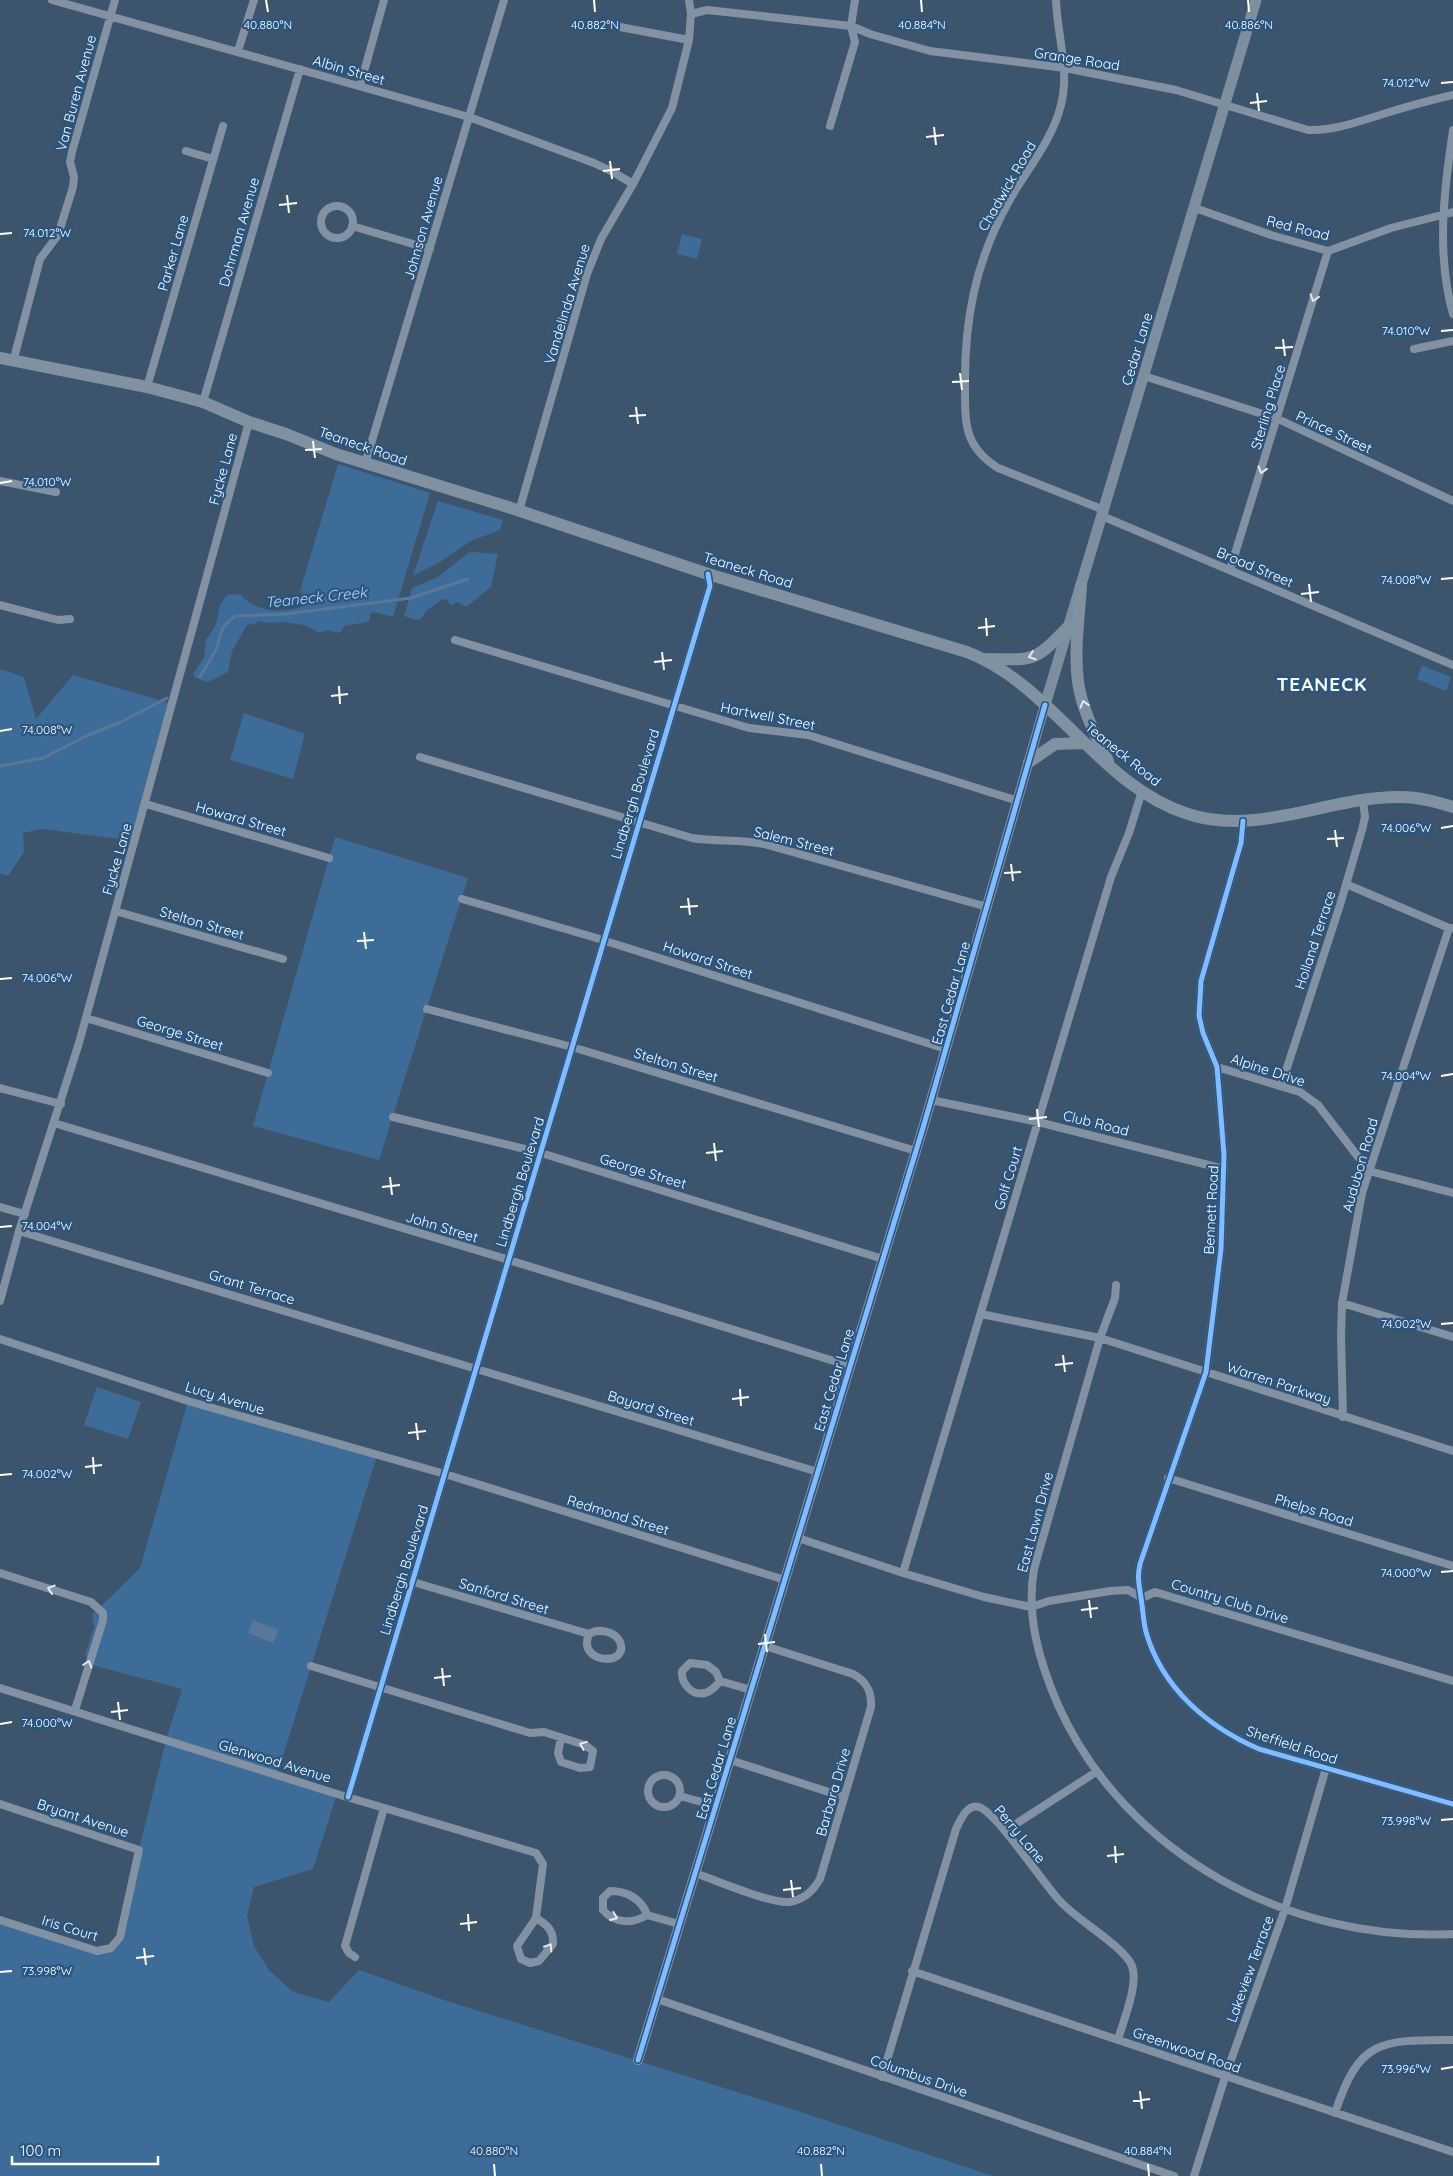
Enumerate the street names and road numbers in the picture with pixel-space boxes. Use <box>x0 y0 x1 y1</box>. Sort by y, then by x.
street label: Van Buren Avenue <box>52 33 100 153</box>
street label: Grange Road <box>1033 43 1121 75</box>
street label: Albin Street <box>311 51 387 89</box>
street label: Chadwick Road <box>974 138 1040 234</box>
street label: Johnson Avenue <box>400 174 446 282</box>
street label: Dohrman Avenue <box>215 175 263 289</box>
street label: Red Road <box>1265 211 1331 245</box>
street label: Parker Lane <box>154 213 192 293</box>
street label: Vandelinda Avenue <box>540 241 594 366</box>
street label: Cedar Lane <box>1117 310 1157 388</box>
street label: Sterling Place <box>1247 362 1289 452</box>
street label: Prince Street <box>1293 406 1375 458</box>
street label: Teaneck Road <box>316 422 410 470</box>
street label: Fycke Lane <box>205 431 241 507</box>
street label: Broad Street <box>1214 543 1296 591</box>
street label: Teaneck Road <box>701 548 795 592</box>
street label: Hartwell Street <box>719 698 817 734</box>
street label: Teaneck Road <box>1081 718 1165 790</box>
street label: Lindbergh Boulevard <box>607 727 663 861</box>
street label: Howard Street <box>194 797 289 841</box>
street label: Fycke Lane <box>98 821 136 897</box>
street label: Salem Street <box>752 822 836 860</box>
street label: Holland Terrace <box>1291 888 1339 992</box>
street label: Stelton Street <box>158 902 247 944</box>
street label: Howard Street <box>661 937 755 983</box>
street label: East Cedar Lane <box>928 939 974 1047</box>
street label: George Street <box>134 1011 226 1055</box>
street label: Stelton Street <box>632 1044 720 1086</box>
street label: Alpine Drive <box>1228 1049 1308 1091</box>
street label: Club Road <box>1061 1106 1131 1140</box>
street label: Lindbergh Boulevard <box>492 1115 548 1249</box>
street label: Audubon Road <box>1338 1116 1382 1214</box>
street label: Golf Court <box>990 1144 1026 1212</box>
street label: George Street <box>597 1149 689 1193</box>
street label: Bennett Road <box>1200 1165 1222 1255</box>
street label: John Street <box>404 1207 481 1247</box>
street label: Grant Terrace <box>207 1265 297 1309</box>
street label: East Cedar Lane <box>810 1326 858 1434</box>
street label: Warren Parkway <box>1224 1358 1334 1408</box>
street label: Lucy Avenue <box>183 1377 267 1419</box>
street label: Bayard Street <box>605 1386 697 1430</box>
street label: East Lawn Drive <box>1013 1470 1057 1574</box>
street label: Phelps Road <box>1273 1490 1355 1530</box>
street label: Redmond Street <box>565 1491 671 1539</box>
street label: Lindbergh Boulevard <box>376 1503 432 1637</box>
street label: Sanford Street <box>457 1574 551 1618</box>
street label: Country Club Drive <box>1169 1575 1291 1627</box>
street label: East Cedar Lane <box>692 1714 740 1822</box>
street label: Sheffield Road <box>1244 1722 1340 1768</box>
street label: Glenwood Avenue <box>217 1735 333 1787</box>
street label: Barbara Drive <box>812 1746 854 1838</box>
street label: Bryant Avenue <box>35 1795 131 1841</box>
street label: Perry Lane <box>990 1801 1050 1867</box>
street label: Iris Court <box>40 1911 101 1945</box>
street label: Lakeview Terrace <box>1222 1913 1278 2025</box>
street label: Greenwood Road <box>1131 2023 1243 2077</box>
street label: Columbus Drive <box>868 2051 970 2101</box>

